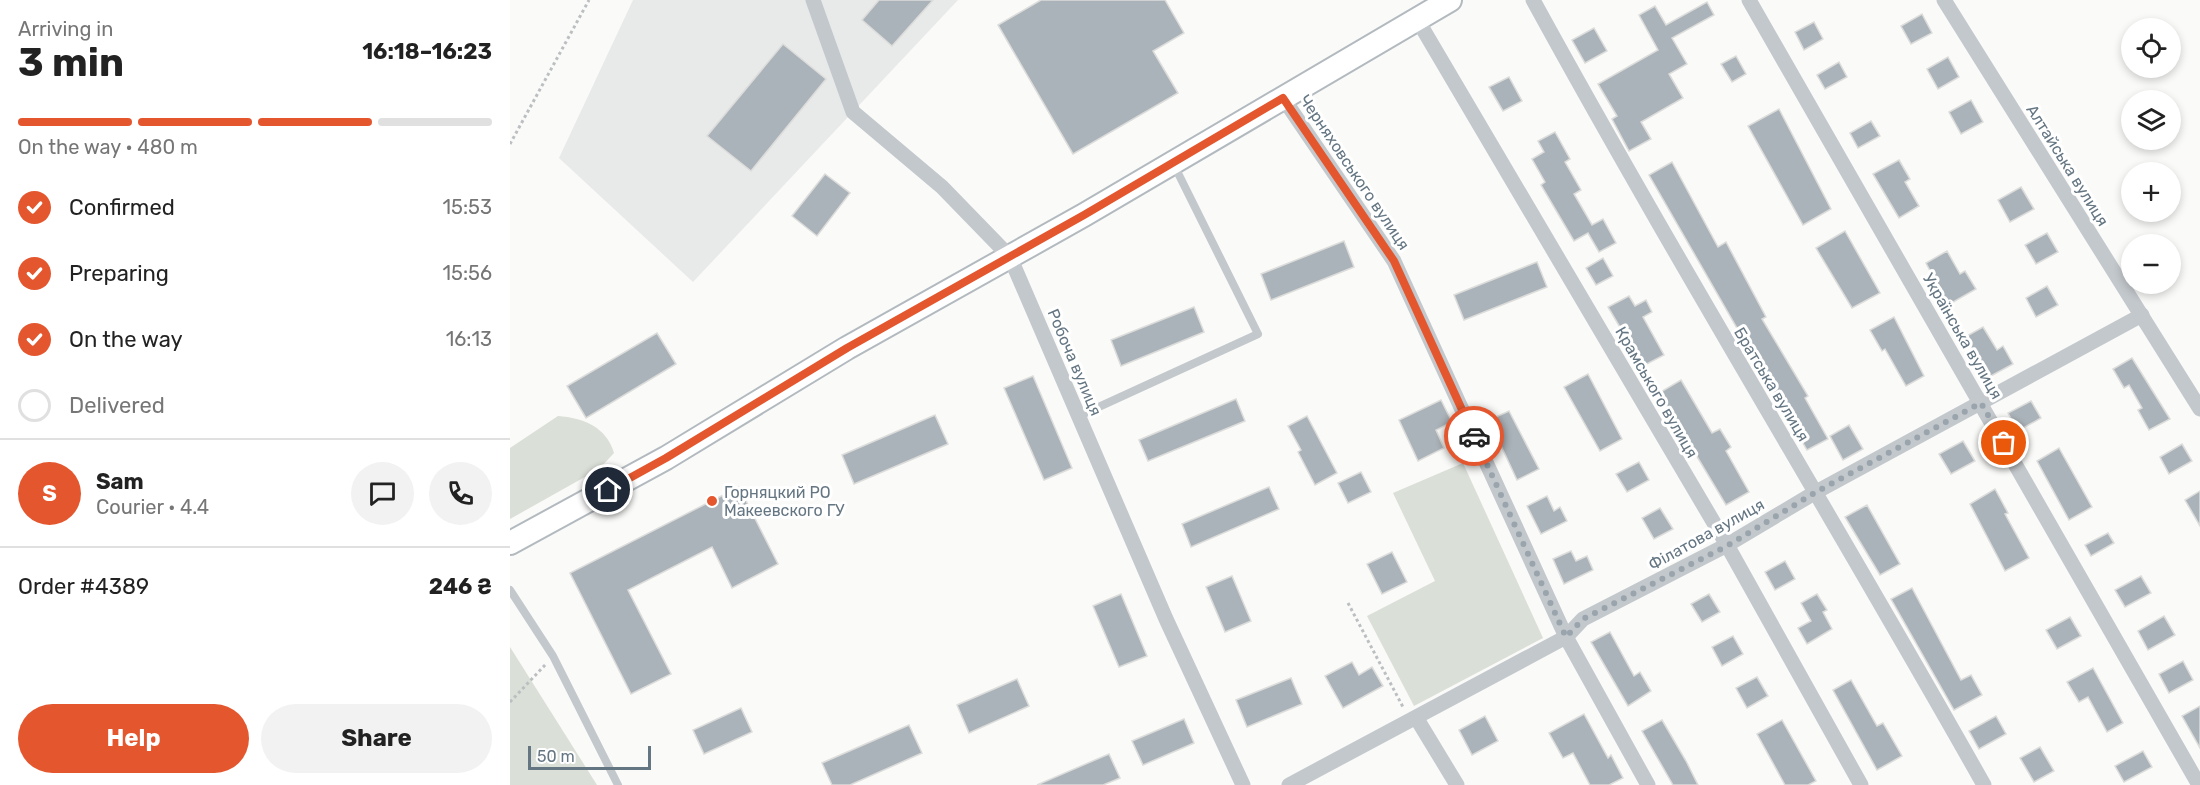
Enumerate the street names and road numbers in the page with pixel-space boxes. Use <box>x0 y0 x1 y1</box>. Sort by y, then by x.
street label: Черняховського вулиця <box>1296 91 1414 254</box>
street label: Алтайська вулиця <box>2022 101 2113 230</box>
street label: Українська вулиця <box>1919 270 2006 403</box>
street label: Робоча вулиця <box>1043 306 1106 419</box>
street label: Крамського вулиця <box>1611 323 1702 461</box>
street label: Братська вулиця <box>1730 324 1813 445</box>
street label: Філатова вулиця <box>1645 495 1768 574</box>

